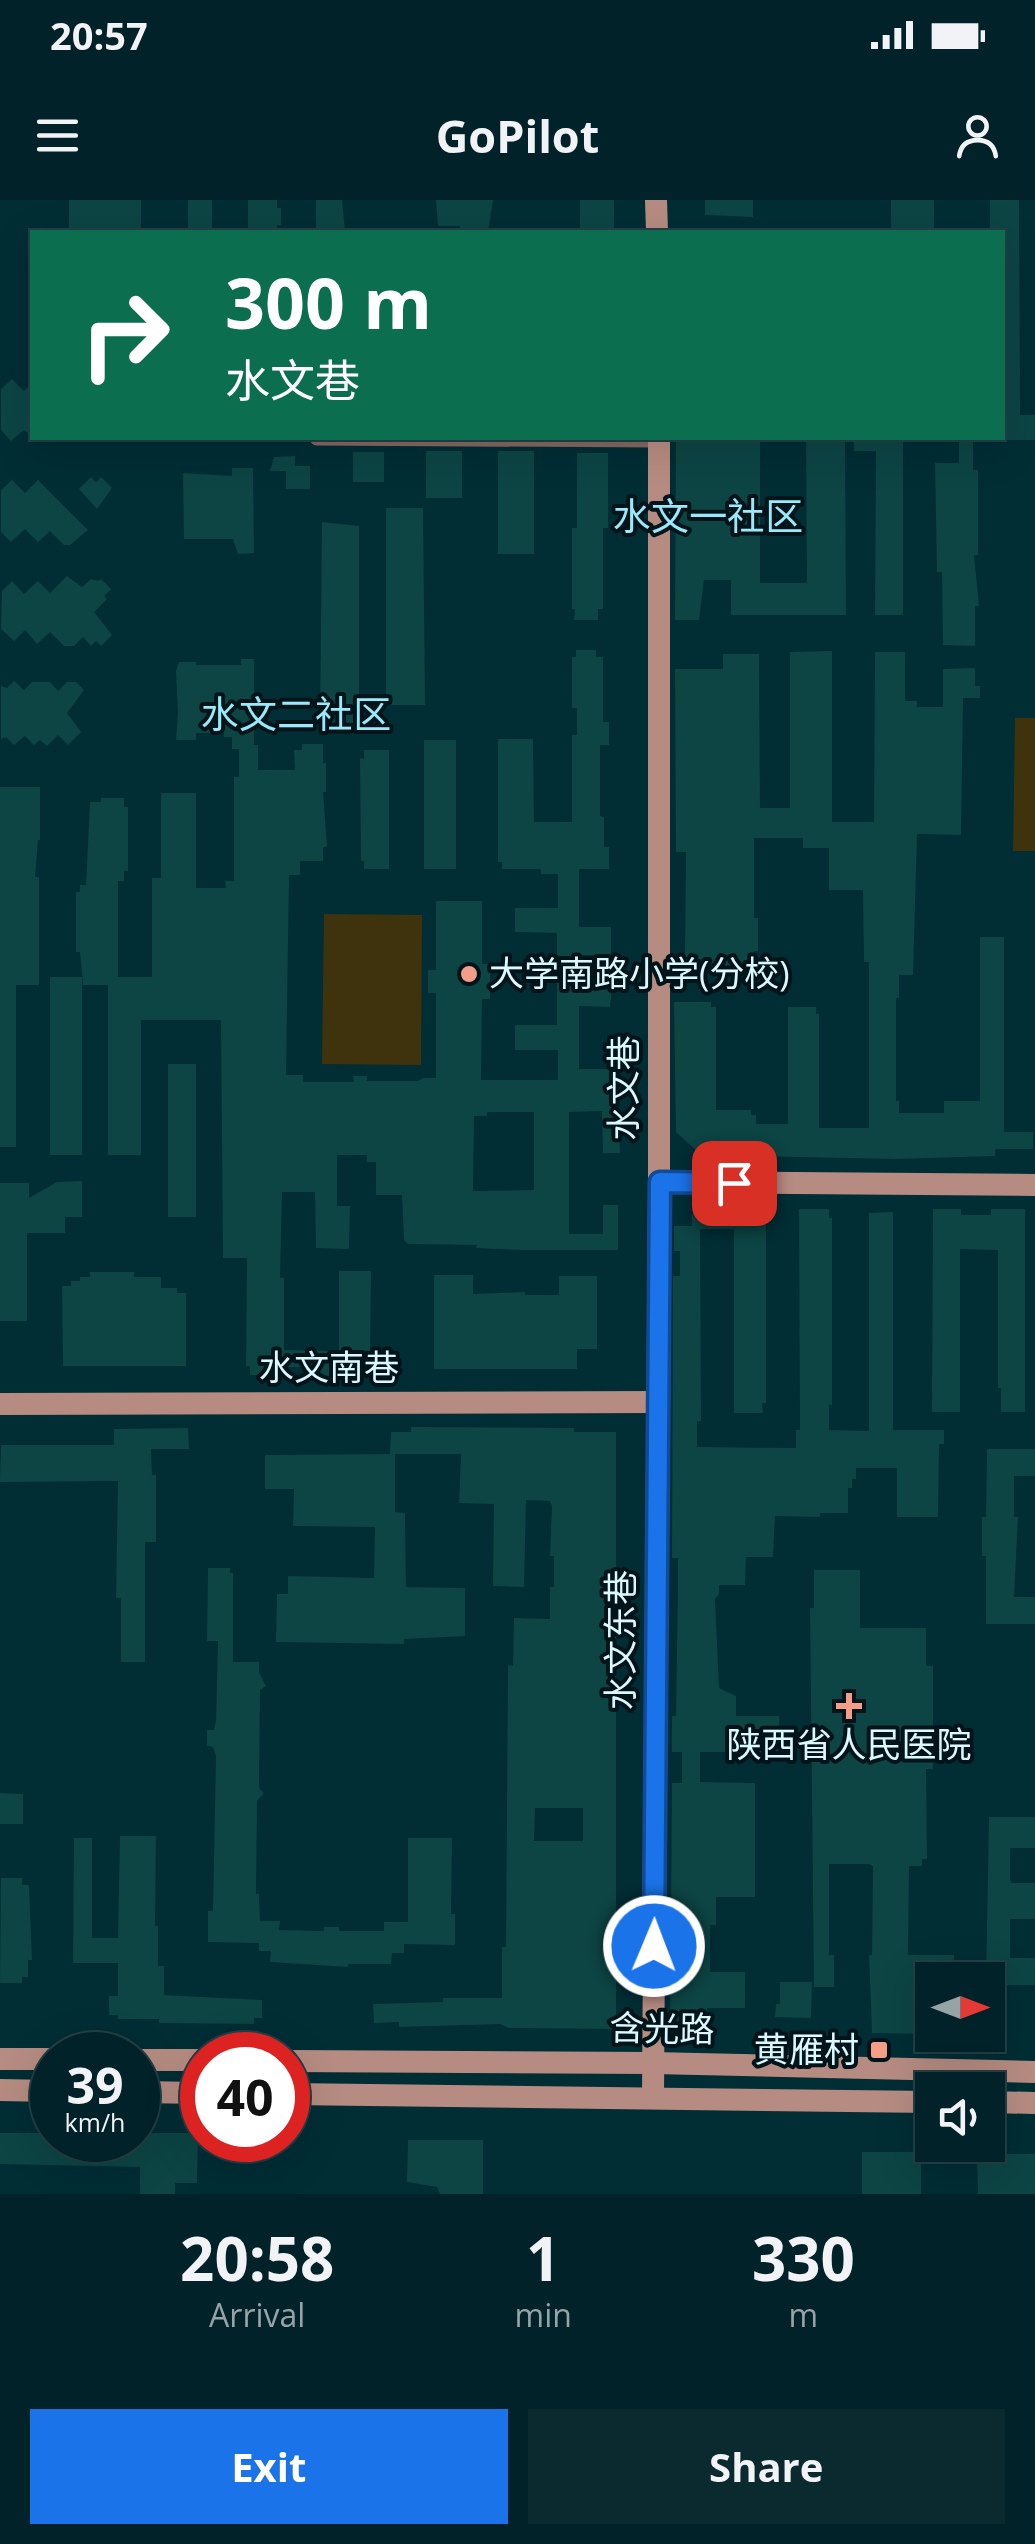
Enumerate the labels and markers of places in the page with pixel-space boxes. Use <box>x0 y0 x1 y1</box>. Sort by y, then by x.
place label: 大学南路小学(分校) <box>489 949 790 996</box>
marker: 大学南路小学(分校) <box>458 963 480 985</box>
pin <box>692 1141 777 1226</box>
marker: 陕西省人民医院 <box>836 1693 862 1719</box>
place label: 陕西省人民医院 <box>726 1720 972 1767</box>
place label: 黄雁村 <box>754 2025 859 2072</box>
marker: 黄雁村 <box>868 2039 890 2061</box>

